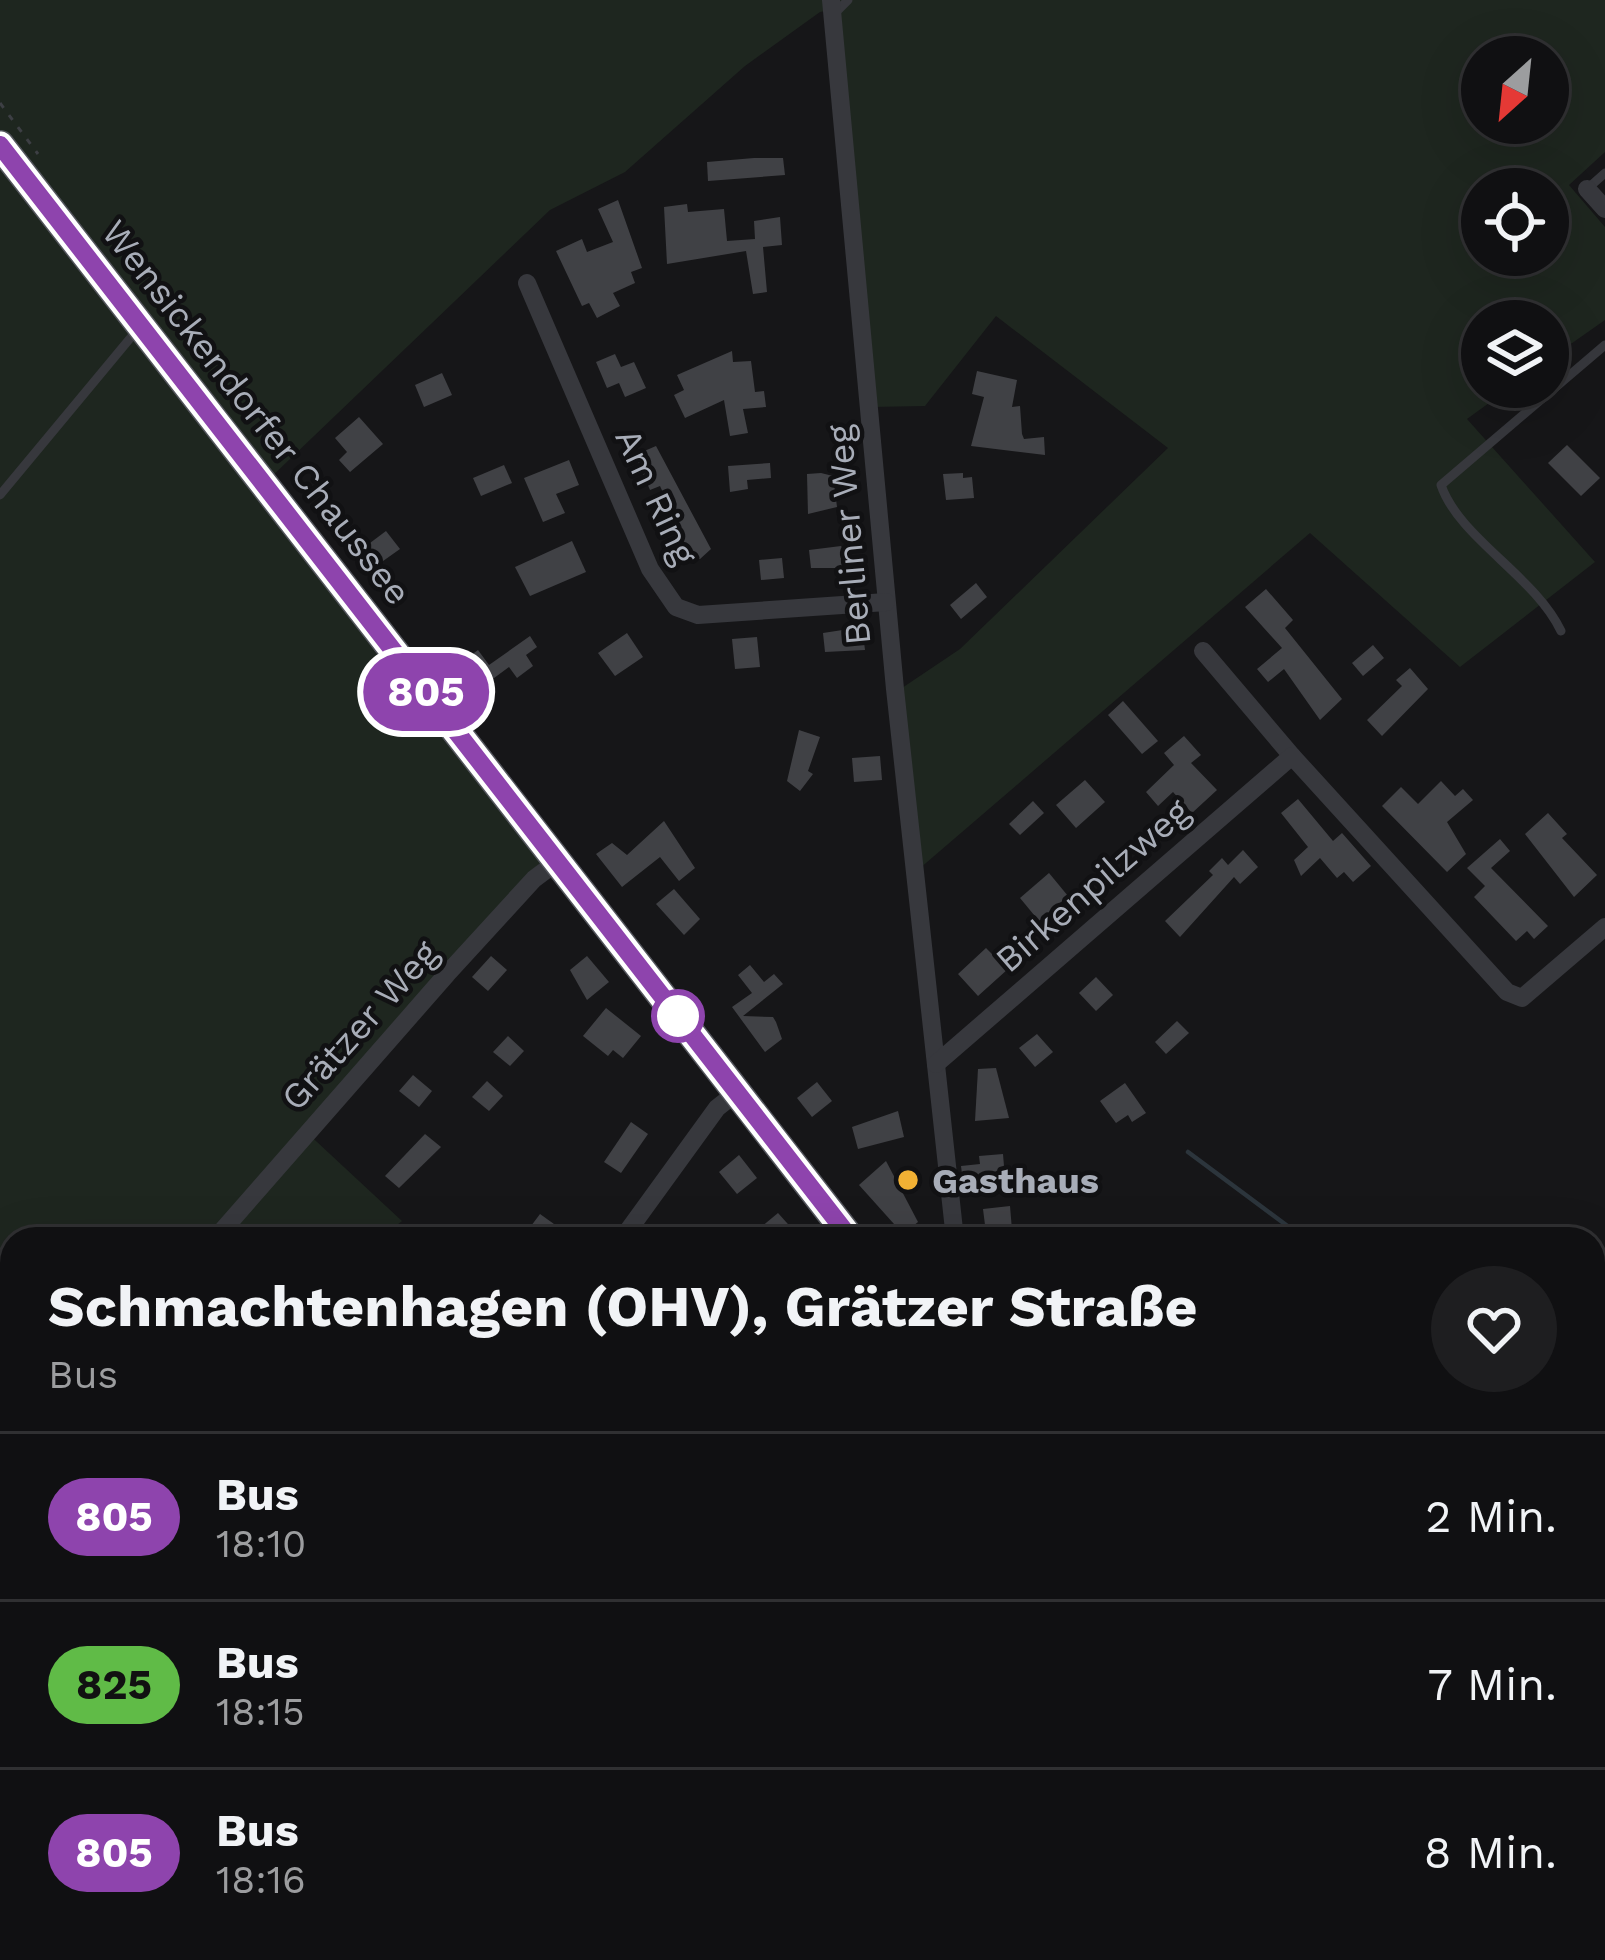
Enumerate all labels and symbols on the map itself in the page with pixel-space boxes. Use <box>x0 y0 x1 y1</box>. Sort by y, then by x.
north arrow <box>1461 36 1569 144</box>
street label: Wensickendorfer Chaussee <box>93 212 419 613</box>
street label: Am Ring <box>606 422 706 572</box>
street label: Berliner Weg <box>818 422 880 647</box>
line badge: 805 <box>357 653 495 731</box>
street label: Birkenpilzweg <box>987 790 1199 981</box>
street label: Grätzer Weg <box>273 932 447 1119</box>
unlabelled marker <box>653 991 703 1041</box>
place label: Gasthaus <box>932 1160 1099 1202</box>
marker: Gasthaus <box>895 1167 921 1193</box>

